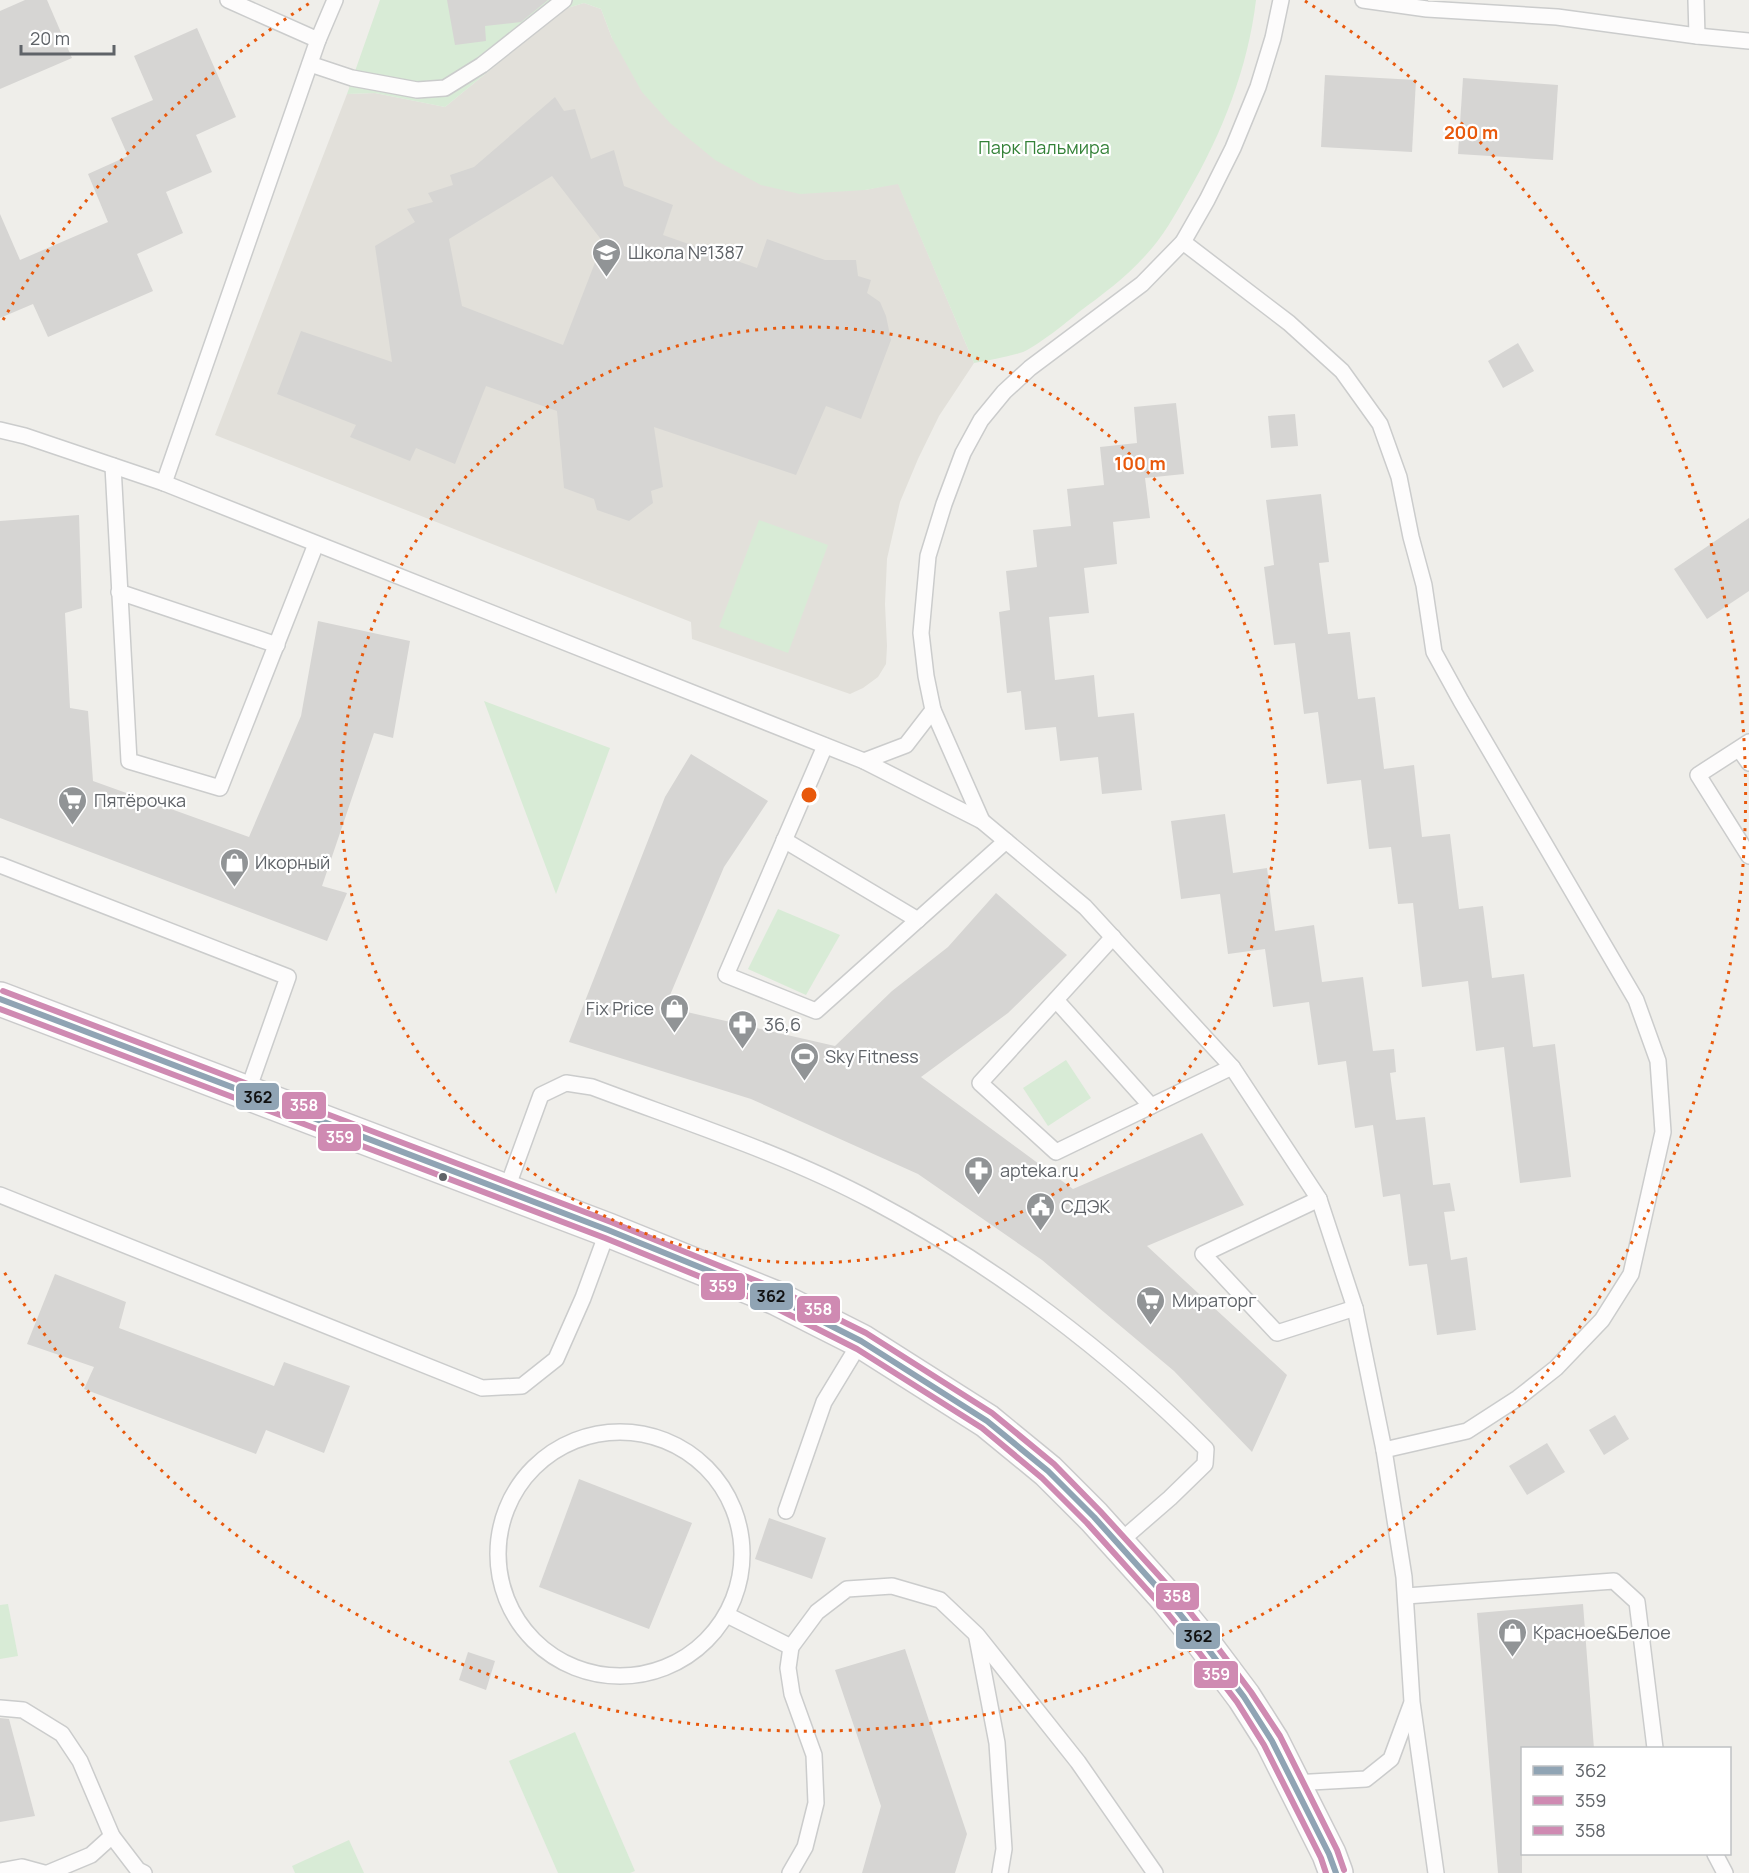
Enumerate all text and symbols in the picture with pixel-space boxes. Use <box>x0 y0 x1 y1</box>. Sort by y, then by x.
scale bar <box>21 18 114 56</box>
text: 20 m <box>30 26 70 50</box>
text: 200 m <box>1444 120 1498 144</box>
park label: Парк Пальмира <box>978 135 1110 159</box>
school or university icon: Школа №1387 <box>591 236 623 278</box>
place label: Школа №1387 <box>628 240 744 264</box>
text: 100 m <box>1114 451 1166 475</box>
supermarket icon: Пятёрочка <box>57 784 89 826</box>
centre of rings <box>799 785 819 805</box>
place label: Пятёрочка <box>94 788 186 812</box>
shop icon: Икорный <box>218 846 250 888</box>
place label: Икорный <box>255 850 330 874</box>
shop icon: Fix Price <box>659 992 691 1034</box>
place label: Fix Price <box>586 996 654 1020</box>
pharmacy icon: 36,6 <box>727 1008 759 1050</box>
place label: 36,6 <box>764 1012 801 1036</box>
sports icon: Sky Fitness <box>788 1040 820 1082</box>
place label: Sky Fitness <box>825 1044 919 1068</box>
line badge: 362 <box>235 1082 280 1111</box>
text: 362 <box>244 1086 272 1108</box>
line badge: 358 <box>281 1091 327 1120</box>
text: 358 <box>290 1094 318 1116</box>
line badge: 359 <box>317 1123 362 1152</box>
text: 359 <box>326 1126 354 1148</box>
pharmacy icon: apteka.ru <box>963 1154 995 1196</box>
place label: apteka.ru <box>1000 1158 1079 1182</box>
unlabelled marker <box>437 1171 449 1183</box>
public building icon: СДЭК <box>1024 1190 1056 1232</box>
place label: СДЭК <box>1061 1194 1110 1218</box>
line badge: 359 <box>700 1272 746 1301</box>
text: 359 <box>709 1275 737 1297</box>
line badge: 362 <box>749 1282 794 1311</box>
supermarket icon: Мираторг <box>1135 1284 1167 1326</box>
text: 362 <box>757 1285 785 1307</box>
place label: Мираторг <box>1172 1288 1257 1312</box>
line badge: 358 <box>796 1295 841 1324</box>
text: 358 <box>804 1298 832 1320</box>
line badge: 358 <box>1155 1582 1200 1611</box>
text: 358 <box>1163 1585 1191 1607</box>
shop icon: Красное&Белое <box>1496 1616 1528 1658</box>
place label: Красное&Белое <box>1533 1620 1671 1644</box>
line badge: 362 <box>1175 1622 1221 1650</box>
text: 362 <box>1184 1625 1212 1647</box>
line badge: 359 <box>1193 1660 1239 1689</box>
text: 359 <box>1202 1663 1230 1685</box>
legend <box>1521 1747 1731 1855</box>
text: 362 <box>1575 1758 1606 1782</box>
text: 359 <box>1575 1788 1607 1812</box>
text: 358 <box>1575 1818 1606 1842</box>

